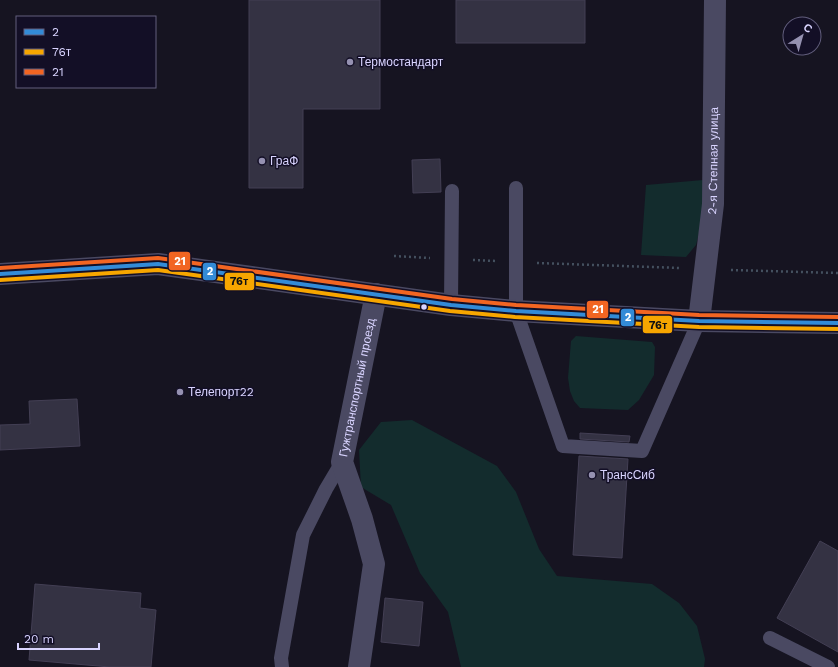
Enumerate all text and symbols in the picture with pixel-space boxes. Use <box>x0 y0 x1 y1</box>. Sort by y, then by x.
legend <box>16 16 156 88</box>
north arrow <box>782 16 822 56</box>
text: С <box>801 21 815 36</box>
text: 2 <box>52 25 59 39</box>
text: 76т <box>52 45 72 59</box>
place label: Термостандарт <box>358 55 444 69</box>
marker: Термостандарт <box>345 57 355 67</box>
text: 21 <box>52 65 64 79</box>
street label: 2-я Степная улица <box>705 107 721 215</box>
place label: ГраФ <box>270 154 298 168</box>
marker: ГраФ <box>257 156 267 166</box>
line badge: 21 <box>168 251 191 271</box>
text: 21 <box>174 255 186 268</box>
line badge: 2 <box>202 262 217 281</box>
text: 2 <box>207 265 214 278</box>
line badge: 76т <box>224 272 255 291</box>
text: 76т <box>230 275 249 288</box>
line badge: 21 <box>586 300 609 319</box>
unlabelled marker <box>419 302 429 312</box>
text: 21 <box>592 303 604 316</box>
line badge: 2 <box>620 308 635 327</box>
text: 2 <box>625 311 632 324</box>
line badge: 76т <box>642 315 673 334</box>
street label: Гужтранспортный проезд <box>336 317 378 458</box>
text: 76т <box>649 319 668 332</box>
place label: Телепорт22 <box>188 385 254 399</box>
marker: Телепорт22 <box>175 387 185 397</box>
place label: ТрансСиб <box>600 468 655 482</box>
marker: ТрансСиб <box>587 470 597 480</box>
scale bar <box>18 625 99 651</box>
text: 20 m <box>24 632 54 646</box>

